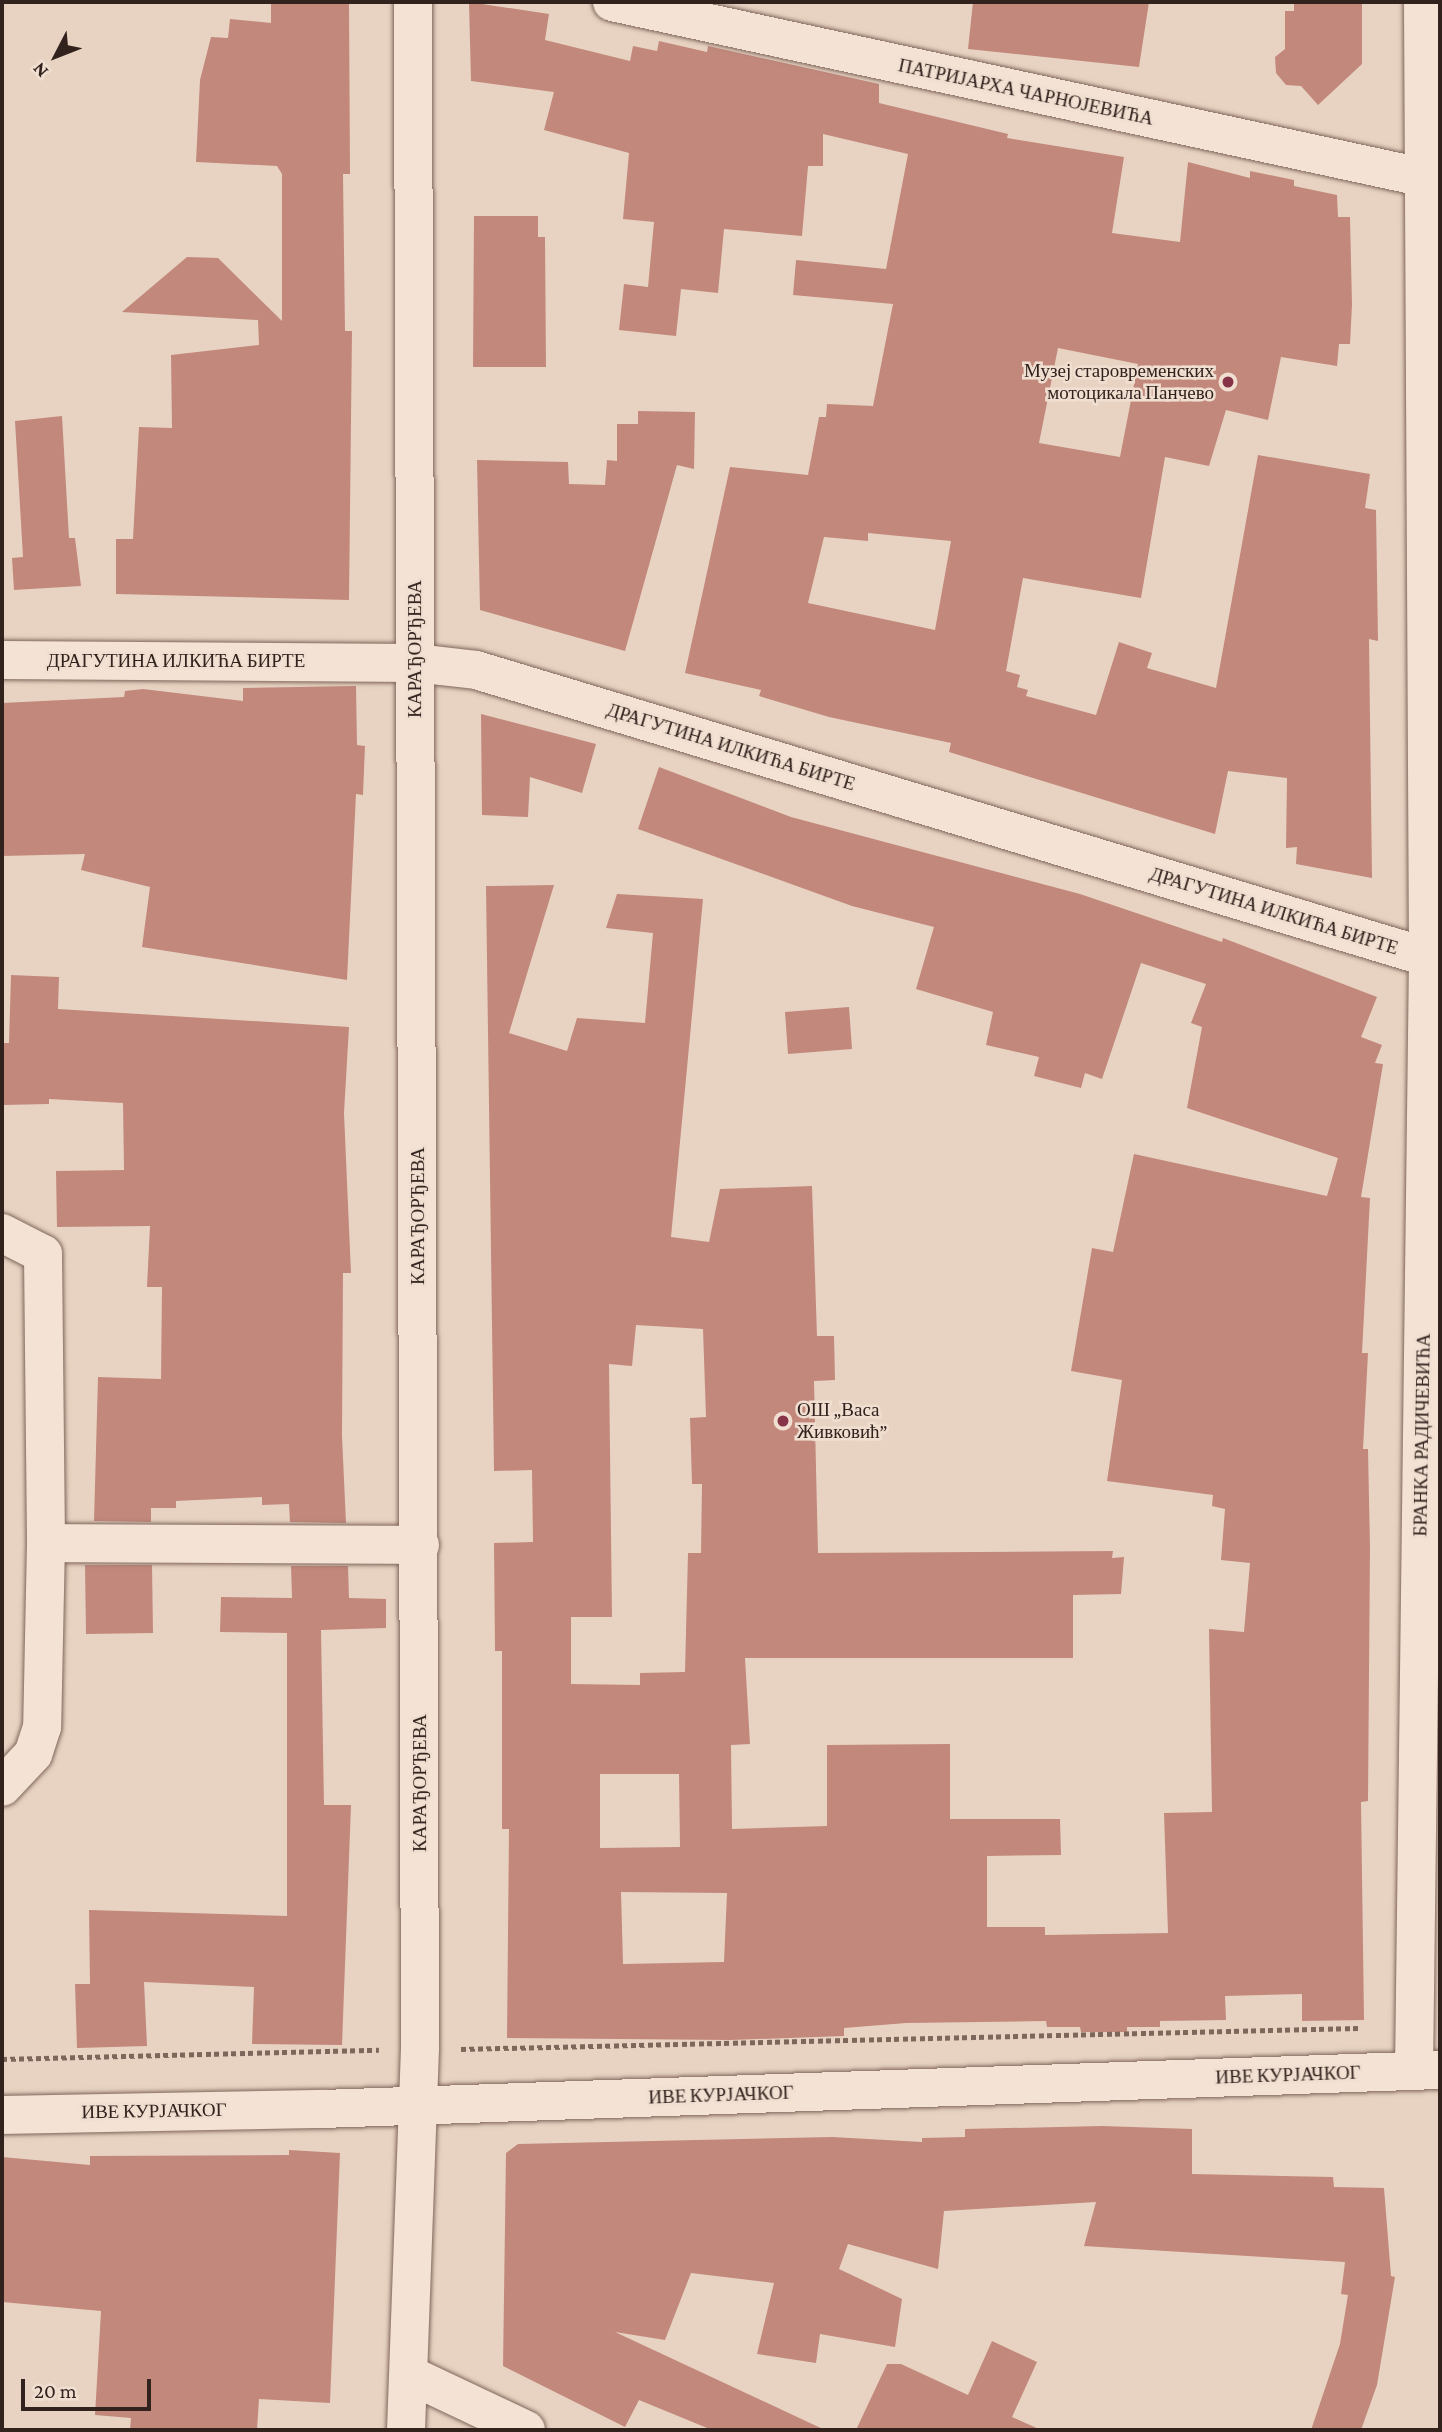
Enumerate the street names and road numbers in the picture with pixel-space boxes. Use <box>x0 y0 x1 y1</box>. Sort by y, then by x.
street label: ПАТРИЈАРХА ЧАРНОЈЕВИЋА <box>896 54 1156 130</box>
street label: КАРАЂОРЂЕВА <box>404 580 426 718</box>
street label: ДРАГУТИНА ИЛКИЋА БИРТЕ <box>47 650 305 672</box>
street label: ДРАГУТИНА ИЛКИЋА БИРТЕ <box>604 698 858 796</box>
street label: ДРАГУТИНА ИЛКИЋА БИРТЕ <box>1147 862 1401 960</box>
street label: КАРАЂОРЂЕВА <box>407 1147 429 1285</box>
street label: БРАНКА РАДИЧЕВИЋА <box>1409 1333 1435 1537</box>
street label: КАРАЂОРЂЕВА <box>409 1714 431 1852</box>
street label: ИВЕ КУРЈАЧКОГ <box>1215 2061 1361 2089</box>
street label: ИВЕ КУРЈАЧКОГ <box>648 2081 794 2109</box>
street label: ИВЕ КУРЈАЧКОГ <box>81 2098 227 2124</box>

